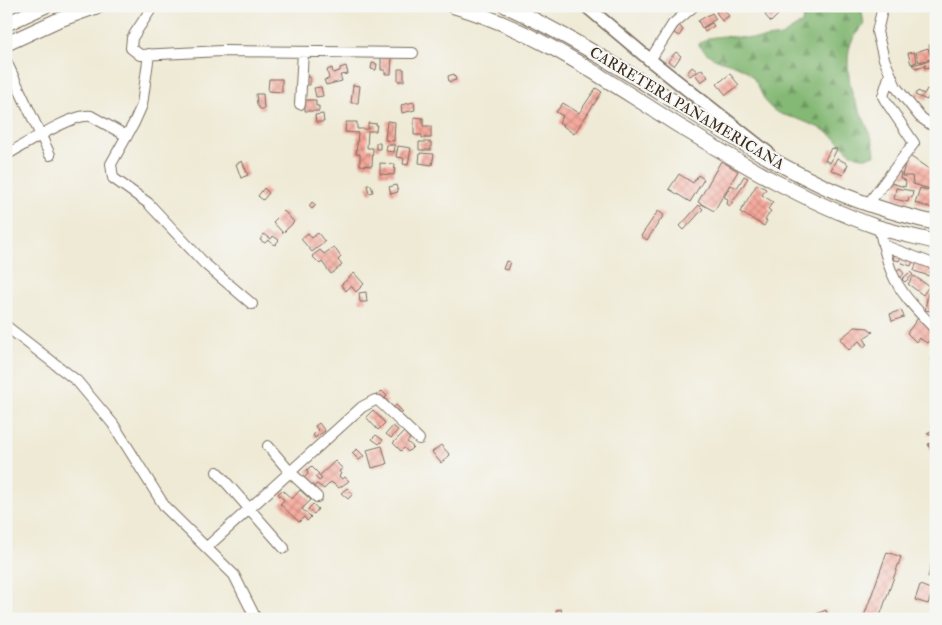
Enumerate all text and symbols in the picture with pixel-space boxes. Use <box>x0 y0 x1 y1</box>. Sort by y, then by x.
street label: CARRETERA PANAMERICANA <box>586 43 788 174</box>

